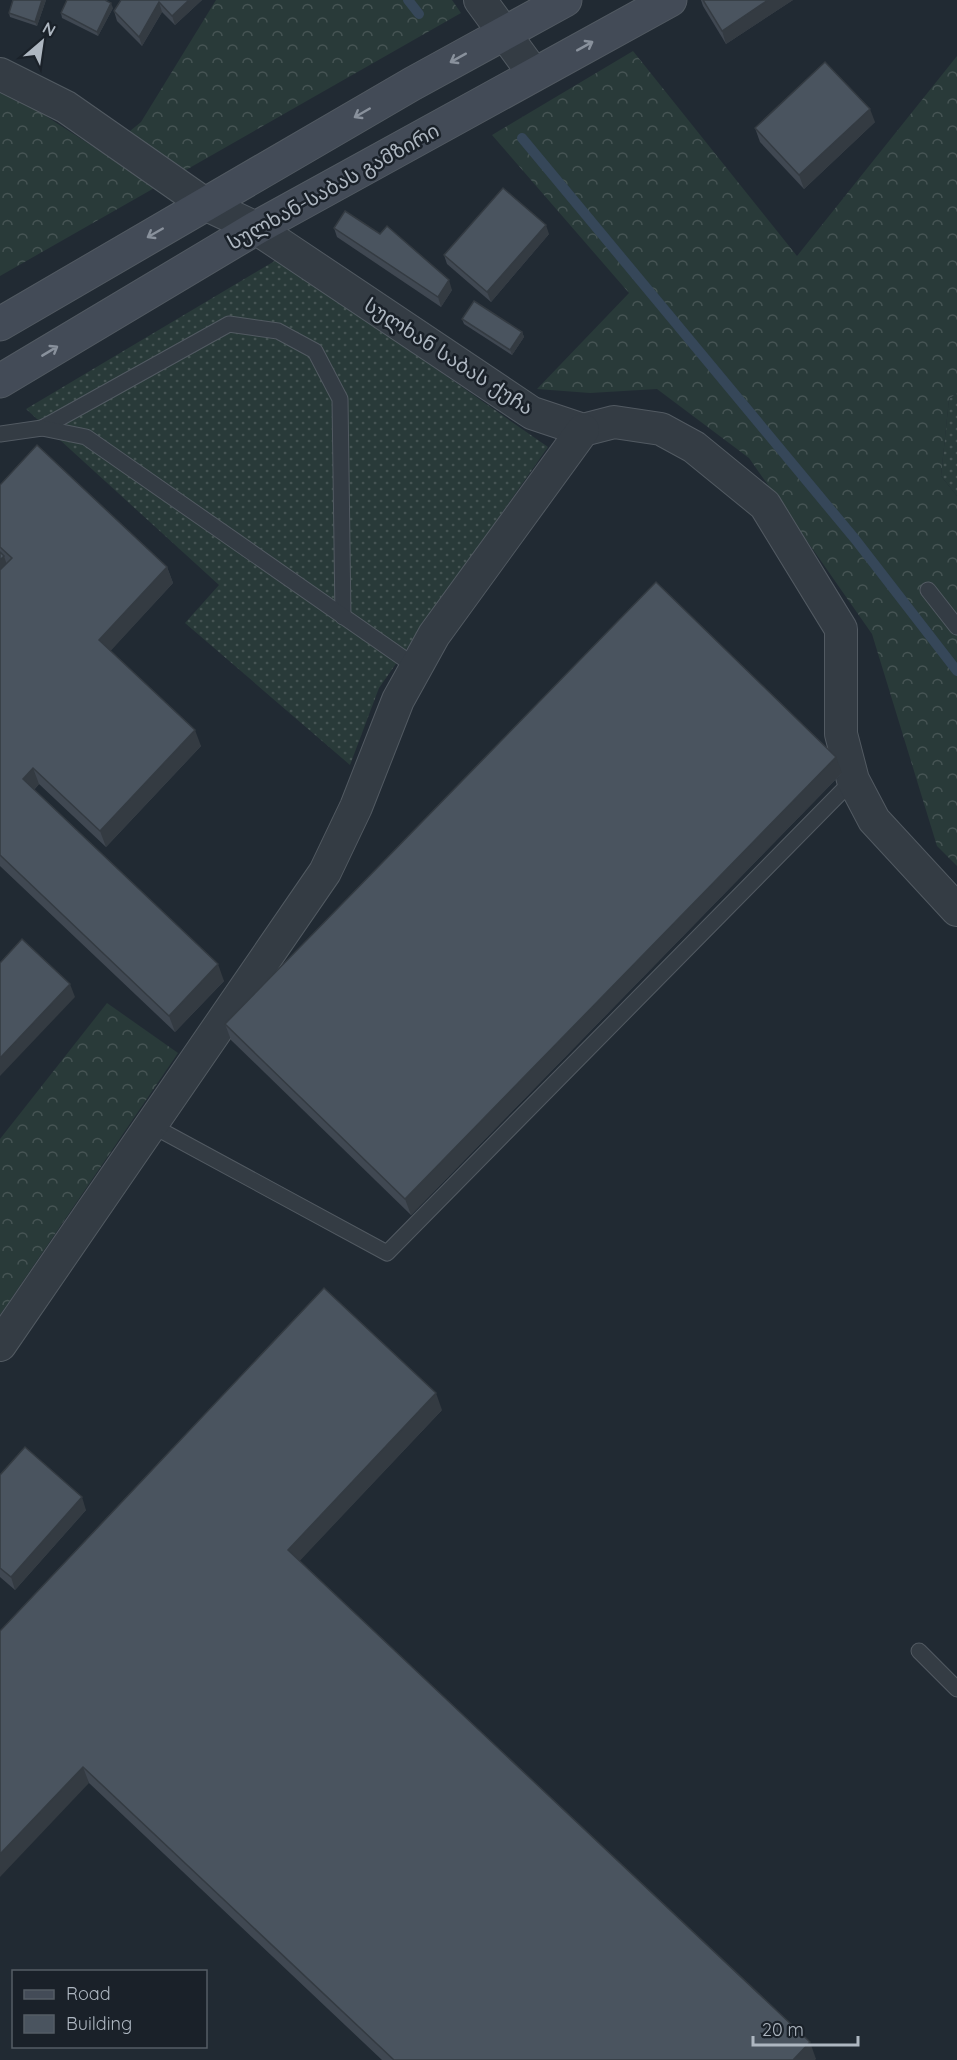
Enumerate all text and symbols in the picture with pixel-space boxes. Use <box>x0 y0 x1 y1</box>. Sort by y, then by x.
north arrow <box>12 12 72 72</box>
text: N <box>39 17 59 40</box>
one-way arrow <box>576 40 593 52</box>
one-way arrow <box>450 53 467 65</box>
one-way arrow <box>354 108 371 120</box>
street label: სულხან-საბას გამზირი <box>223 117 444 256</box>
one-way arrow <box>147 227 164 239</box>
street label: სულხან საბას ქუჩა <box>359 292 538 421</box>
one-way arrow <box>41 345 58 357</box>
legend <box>12 1970 207 2048</box>
text: Road <box>66 1982 111 2005</box>
scale bar <box>753 2009 858 2047</box>
text: Building <box>66 2012 132 2035</box>
text: 20 m <box>762 2018 804 2041</box>

